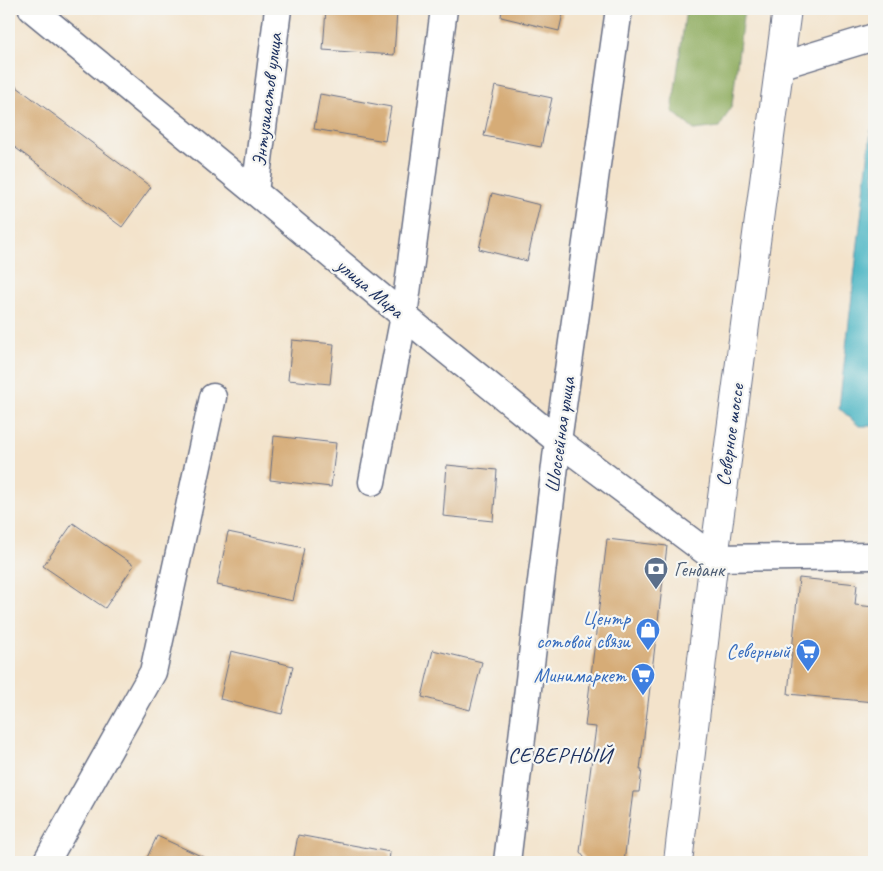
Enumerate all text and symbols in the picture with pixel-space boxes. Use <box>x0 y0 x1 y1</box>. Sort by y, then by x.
street label: Энтузиастов улица <box>246 31 288 168</box>
street label: улица Мира <box>330 252 410 325</box>
street label: Шоссейная улица <box>540 374 581 494</box>
street label: Северное шоссе <box>710 381 750 488</box>
bank icon: Генбанк <box>643 556 669 590</box>
place label: Генбанк <box>674 557 726 582</box>
place label: Центр сотовой связи <box>536 606 631 654</box>
shop icon: Центр сотовой связи <box>635 617 661 651</box>
supermarket icon: Северный <box>795 638 821 672</box>
place label: Северный <box>727 639 792 664</box>
supermarket icon: Минимаркет <box>630 662 656 696</box>
place label: Минимаркет <box>534 663 628 688</box>
district label: СЕВЕРНЫЙ <box>508 741 615 769</box>

